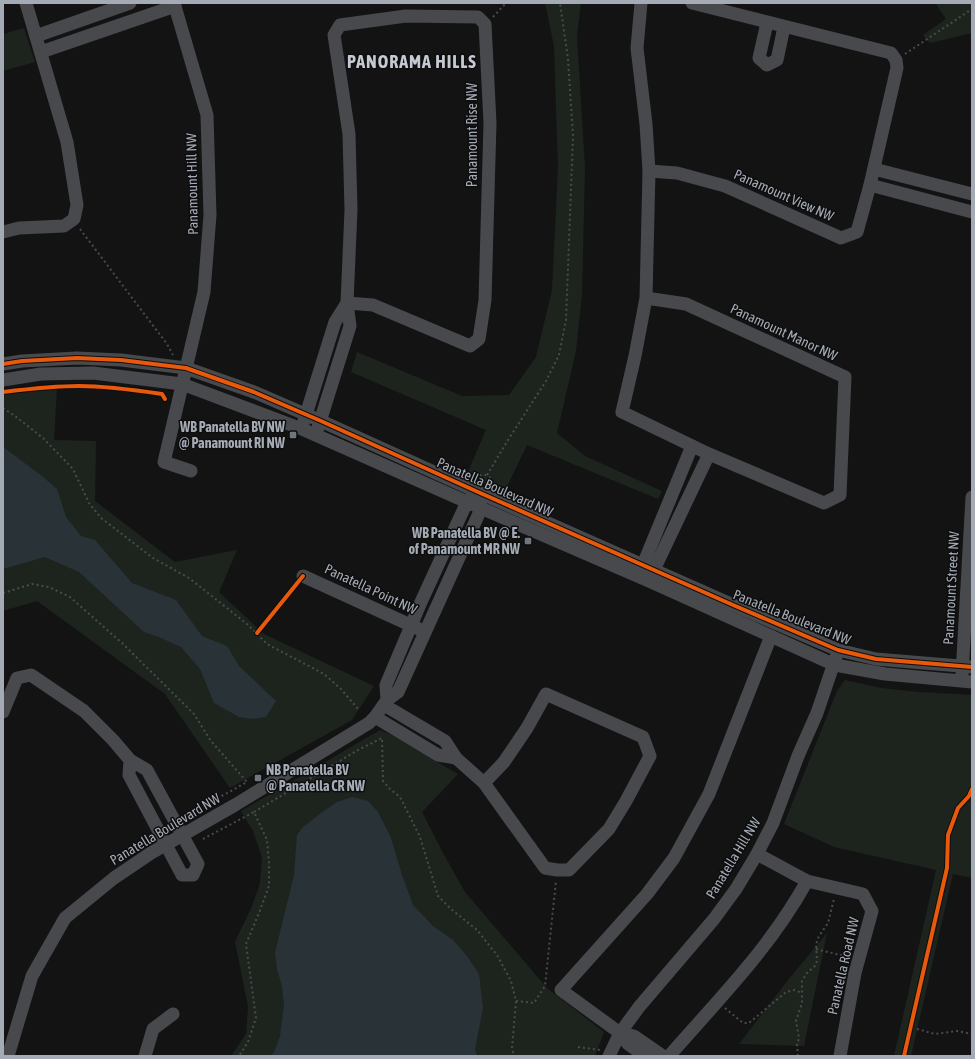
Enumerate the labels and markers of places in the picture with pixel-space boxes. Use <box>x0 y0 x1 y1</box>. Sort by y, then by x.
place label: WB Panatella BV NW @ Panamount RI NW <box>179 419 286 451</box>
marker: WB Panatella BV NW @ Panamount RI NW <box>288 430 298 440</box>
place label: WB Panatella BV @ E. of Panamount MR NW <box>408 525 521 557</box>
marker: WB Panatella BV @ E. of Panamount MR NW <box>523 536 533 546</box>
place label: NB Panatella BV @ Panatella CR NW <box>266 762 366 794</box>
marker: NB Panatella BV @ Panatella CR NW <box>253 773 263 783</box>

